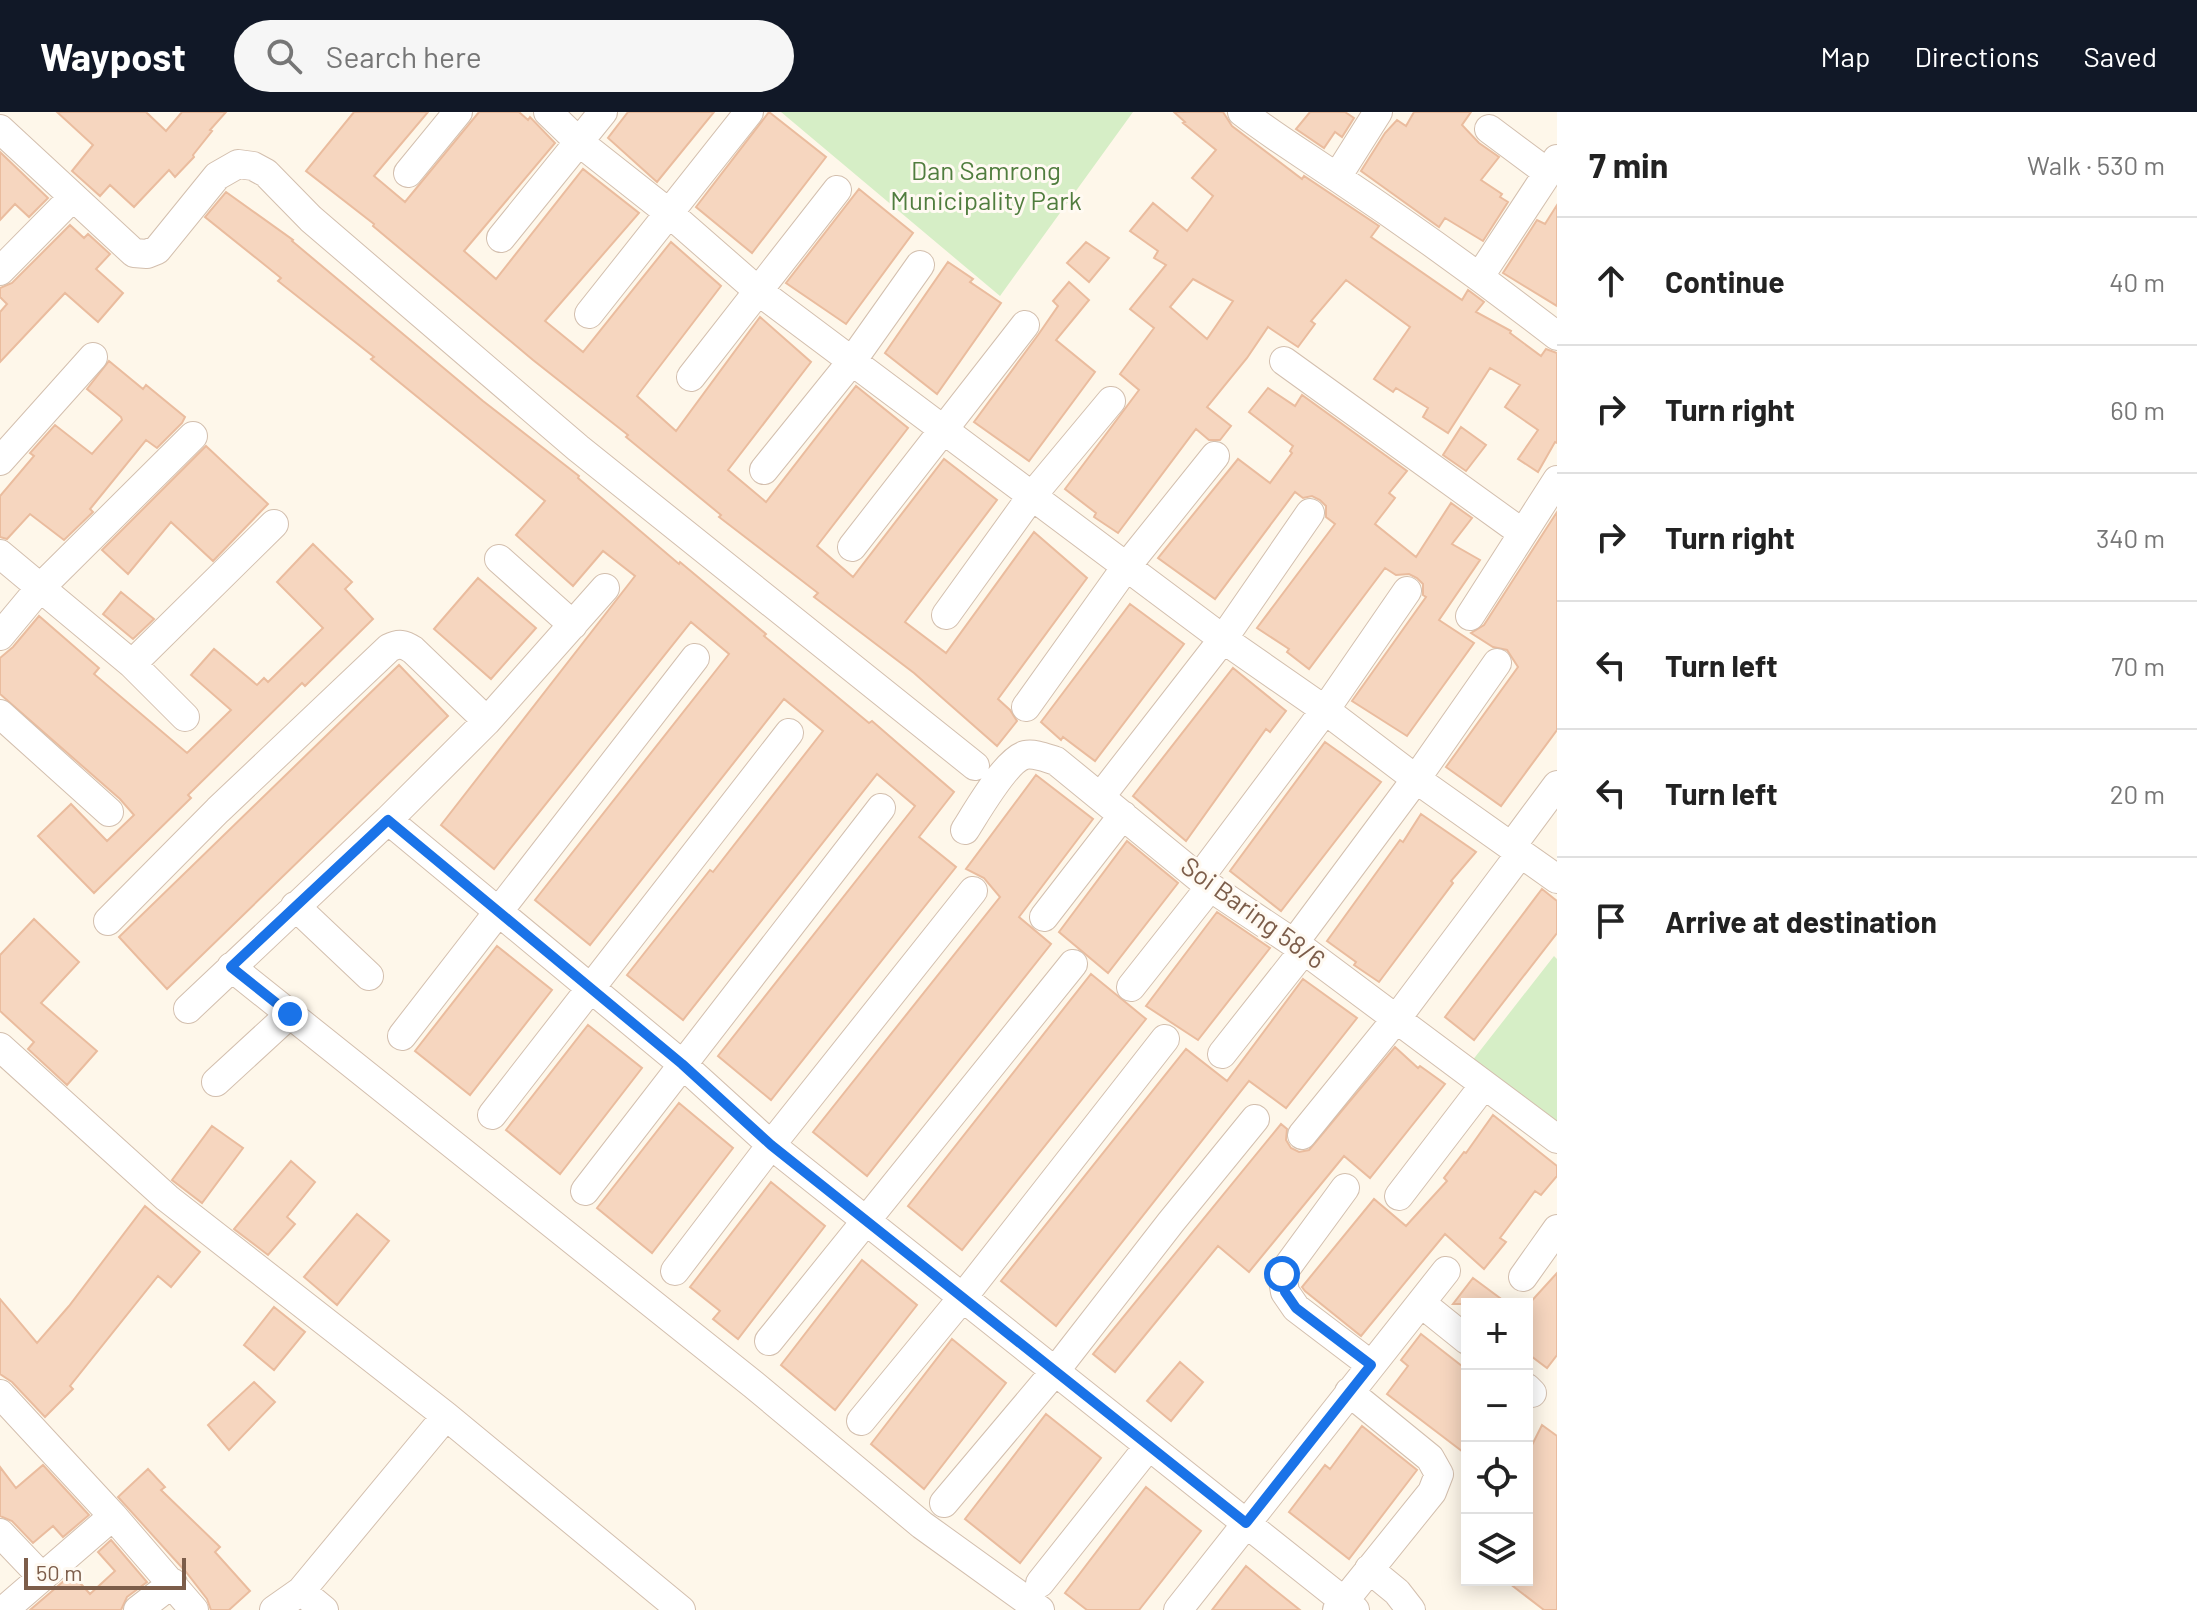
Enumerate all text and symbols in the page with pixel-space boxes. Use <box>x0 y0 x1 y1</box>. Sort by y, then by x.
search box <box>234 20 794 92</box>
text: Waypost <box>40 33 186 79</box>
icon: search <box>262 34 306 78</box>
text: Search here <box>326 38 482 74</box>
text: Map <box>1821 39 1870 73</box>
text: Directions <box>1914 39 2040 73</box>
text: Saved <box>2084 39 2157 73</box>
text: 7 min <box>1589 144 1668 185</box>
text: Walk · 530 m <box>2027 149 2165 180</box>
park label: Dan Samrong Municipality Park <box>890 154 1082 215</box>
icon: ahead <box>1589 259 1633 303</box>
text: Continue <box>1665 263 1785 299</box>
text: 40 m <box>2109 266 2165 297</box>
icon: right <box>1589 387 1633 431</box>
text: Turn right <box>1665 391 1795 427</box>
text: 60 m <box>2110 394 2165 425</box>
icon: right <box>1589 515 1633 559</box>
text: Turn right <box>1665 519 1795 555</box>
text: 340 m <box>2096 522 2165 553</box>
icon: left <box>1589 643 1633 687</box>
text: Turn left <box>1665 647 1778 683</box>
text: 70 m <box>2111 650 2165 681</box>
icon: left <box>1589 771 1633 815</box>
text: Turn left <box>1665 775 1778 811</box>
text: 20 m <box>2110 778 2165 809</box>
street label: Soi Baring 58/6 <box>1176 849 1332 974</box>
icon: arrive <box>1589 899 1633 943</box>
text: Arrive at destination <box>1665 903 1937 939</box>
route end <box>272 996 308 1032</box>
route start <box>1264 1256 1300 1292</box>
map controls <box>1461 1298 1533 1586</box>
button: + <box>1461 1298 1533 1370</box>
button: − <box>1461 1370 1533 1442</box>
button: locate <box>1461 1442 1533 1514</box>
button: layers <box>1461 1514 1533 1586</box>
scale bar <box>24 1554 186 1590</box>
text: 50 m <box>36 1559 82 1585</box>

